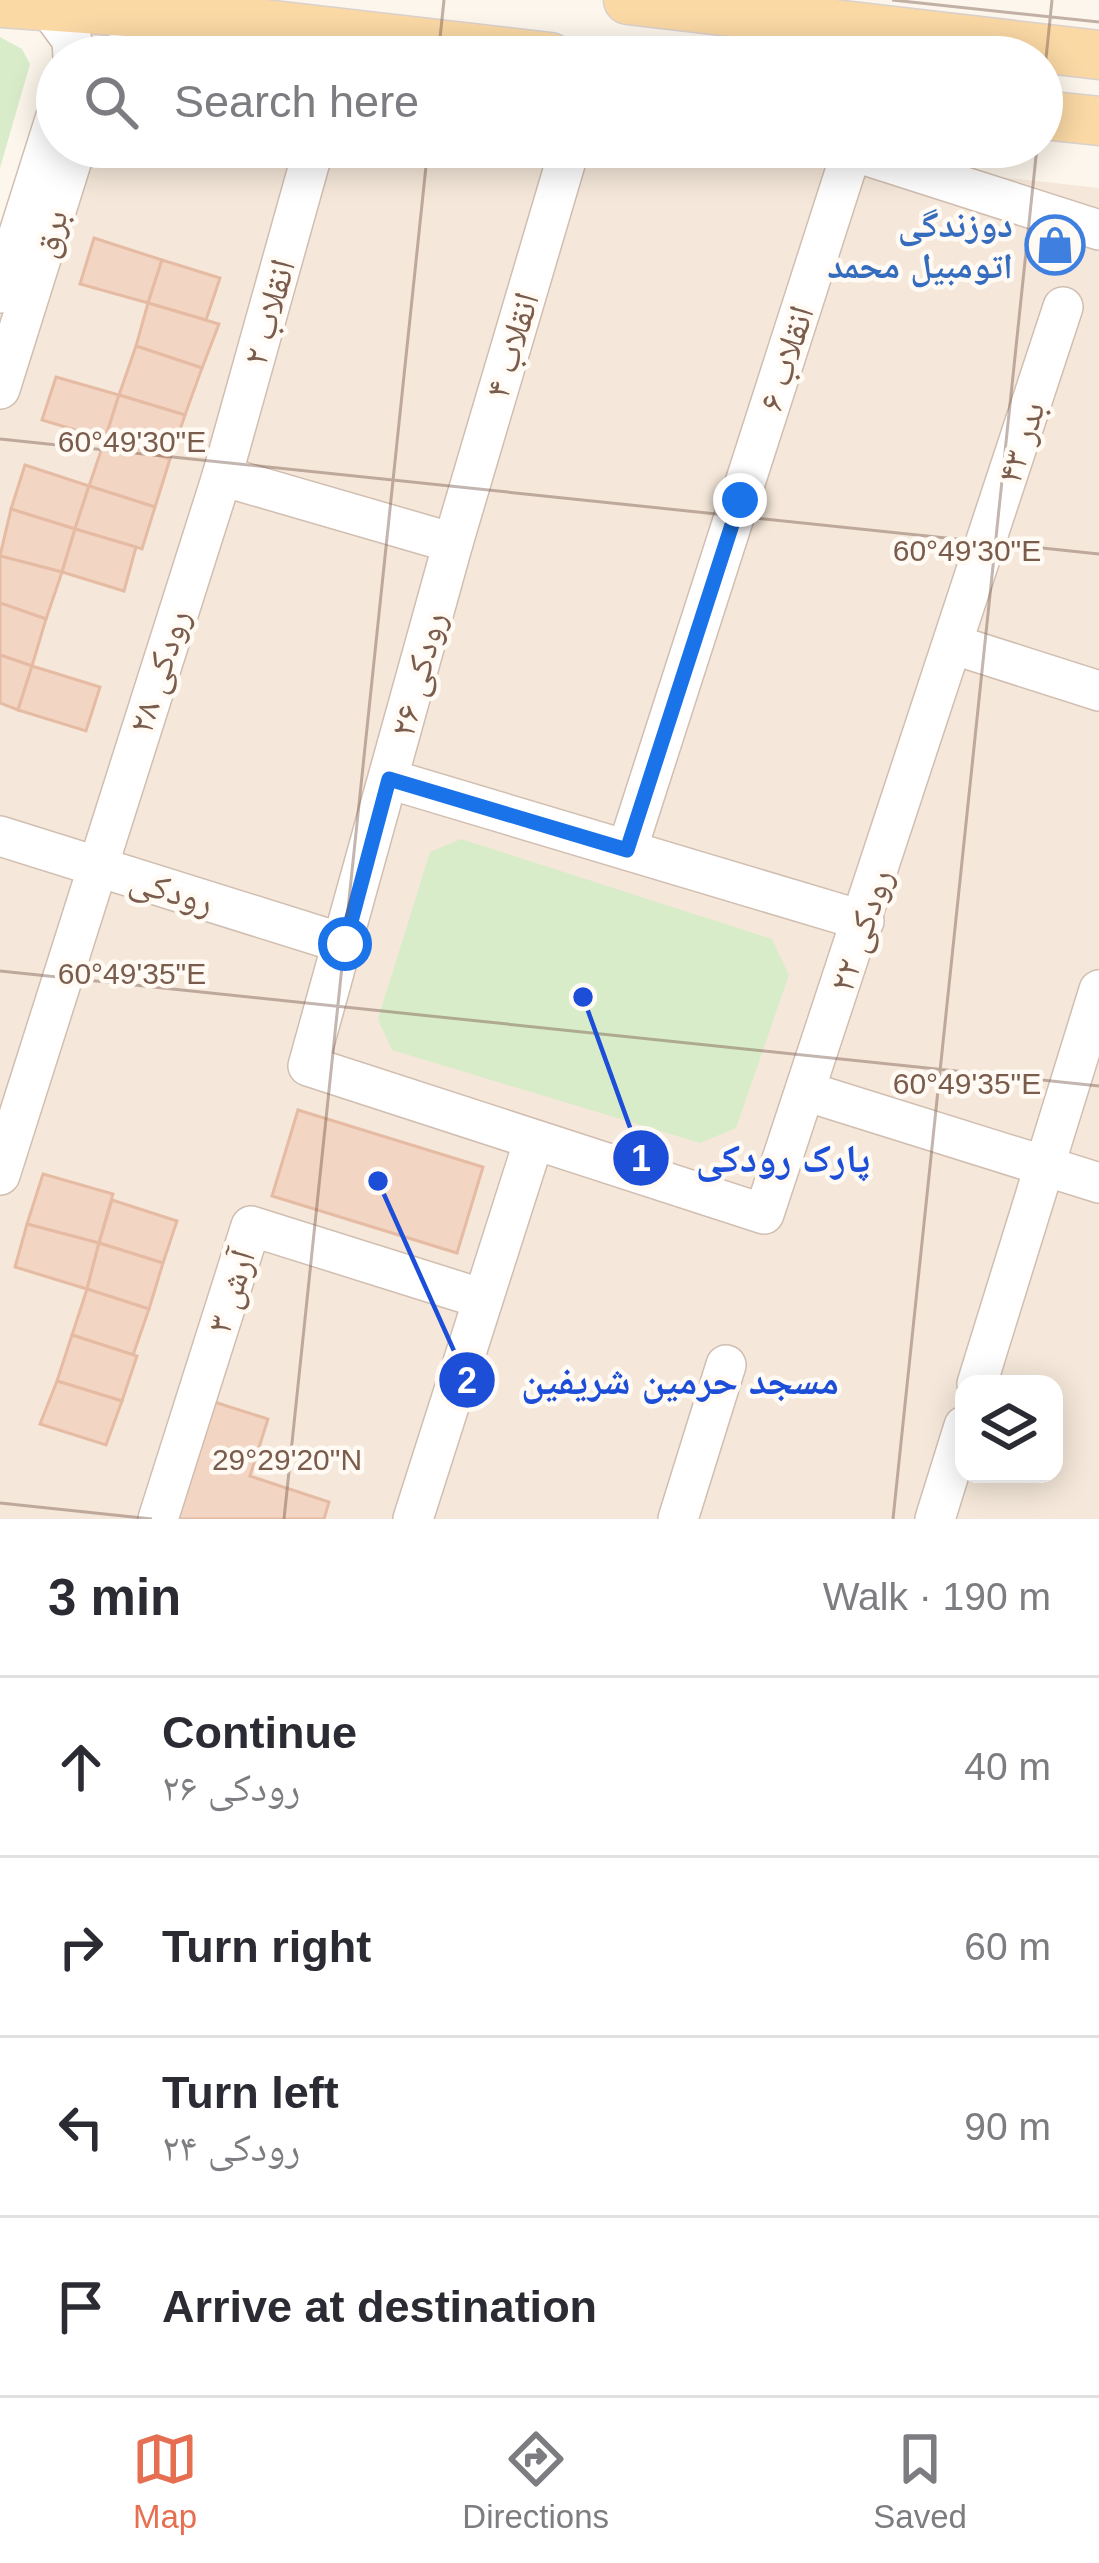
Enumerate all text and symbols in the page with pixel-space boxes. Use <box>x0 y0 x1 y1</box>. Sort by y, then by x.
search box <box>36 36 1063 168</box>
icon: search <box>78 69 144 135</box>
text: Search here <box>174 76 419 127</box>
street label: برق <box>23 204 77 262</box>
place label: دوزندگی اتومبیل محمد <box>827 204 1013 288</box>
shop icon: دوزندگی اتومبیل محمد <box>1024 214 1086 276</box>
street label: انقلاب ۲ <box>234 254 303 370</box>
street label: انقلاب ۴ <box>476 287 547 403</box>
street label: انقلاب ۶ <box>749 300 822 416</box>
street label: بدر ۴۳ <box>988 396 1053 488</box>
text: 60°49'30"E <box>58 425 206 458</box>
route end <box>713 473 767 527</box>
text: 60°49'30"E <box>893 534 1041 567</box>
street label: رودکی ۲۸ <box>119 604 199 739</box>
street label: رودکی ۲۶ <box>381 607 455 741</box>
street label: رودکی <box>125 858 219 924</box>
street label: رودکی ۲۲ <box>820 863 902 998</box>
route start <box>318 917 372 971</box>
text: 60°49'35"E <box>58 957 206 990</box>
text: 60°49'35"E <box>893 1067 1041 1100</box>
callout: پارک رودکی <box>611 1121 894 1196</box>
text: پارک رودکی <box>696 1137 870 1182</box>
text: 1 <box>631 1138 651 1179</box>
street label: آرش ۳ <box>198 1244 264 1338</box>
callout: مسجد حرمین شریفین <box>437 1343 863 1418</box>
text: مسجد حرمین شریفین <box>521 1359 839 1404</box>
text: 2 <box>457 1360 477 1401</box>
map controls <box>955 1375 1063 1483</box>
button: layers <box>955 1375 1063 1483</box>
text: 29°29'20"N <box>212 1443 362 1476</box>
text: 3 min <box>48 1569 181 1626</box>
text: Walk · 190 m <box>823 1575 1051 1618</box>
text: Continue <box>162 1707 357 1758</box>
icon: ahead <box>48 1734 114 1800</box>
text: 40 m <box>964 1745 1051 1788</box>
text: رودکی ۲۶ <box>162 1766 300 1809</box>
icon: right <box>48 1914 114 1980</box>
text: Turn right <box>162 1921 371 1972</box>
text: 60 m <box>964 1925 1051 1968</box>
text: Turn left <box>162 2067 339 2118</box>
icon: left <box>48 2094 114 2160</box>
text: 90 m <box>964 2105 1051 2148</box>
text: رودکی ۲۴ <box>162 2126 300 2169</box>
icon: arrive <box>48 2274 114 2340</box>
text: Arrive at destination <box>162 2281 597 2332</box>
tab: Map <box>132 2426 198 2536</box>
tab: Directions <box>462 2426 609 2536</box>
tab: Saved <box>873 2426 967 2536</box>

